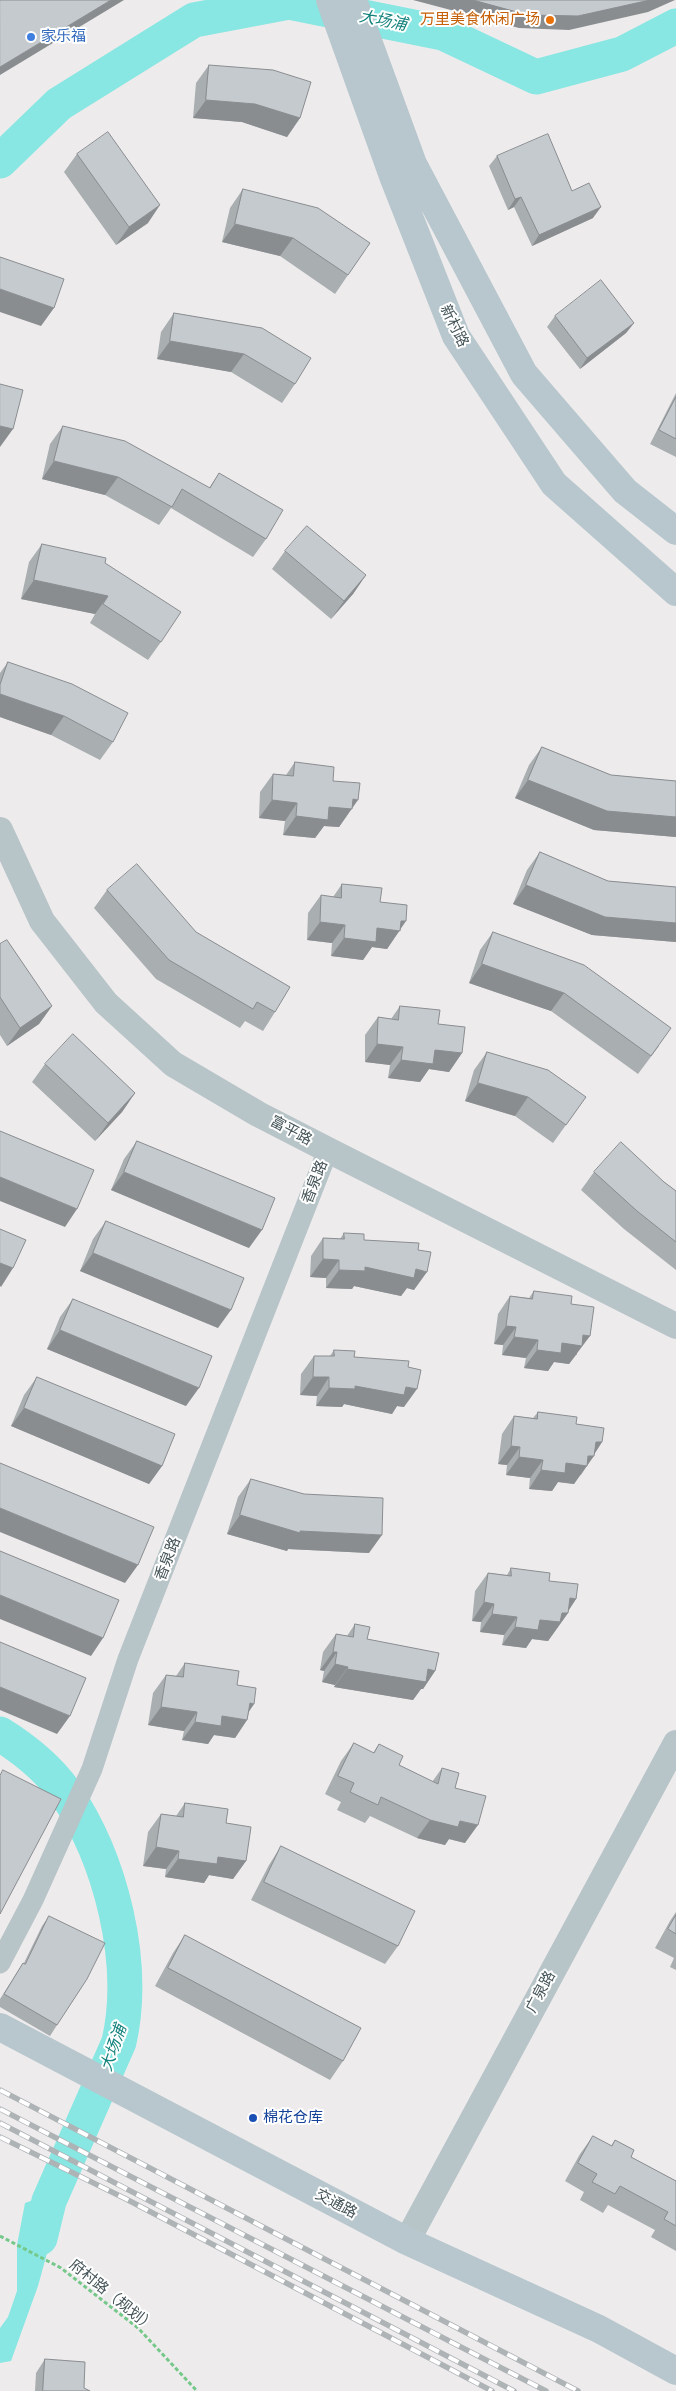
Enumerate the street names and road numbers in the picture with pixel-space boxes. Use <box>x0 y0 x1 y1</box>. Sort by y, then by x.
street label: 新村路 <box>436 302 472 350</box>
street label: 富平路 <box>267 1112 315 1150</box>
street label: 香泉路 <box>299 1158 331 1206</box>
street label: 香泉路 <box>152 1535 184 1583</box>
street label: 广泉路 <box>522 1968 560 2016</box>
street label: 交通路 <box>312 2185 360 2223</box>
street label: 府村路（规划） <box>66 2256 158 2336</box>

